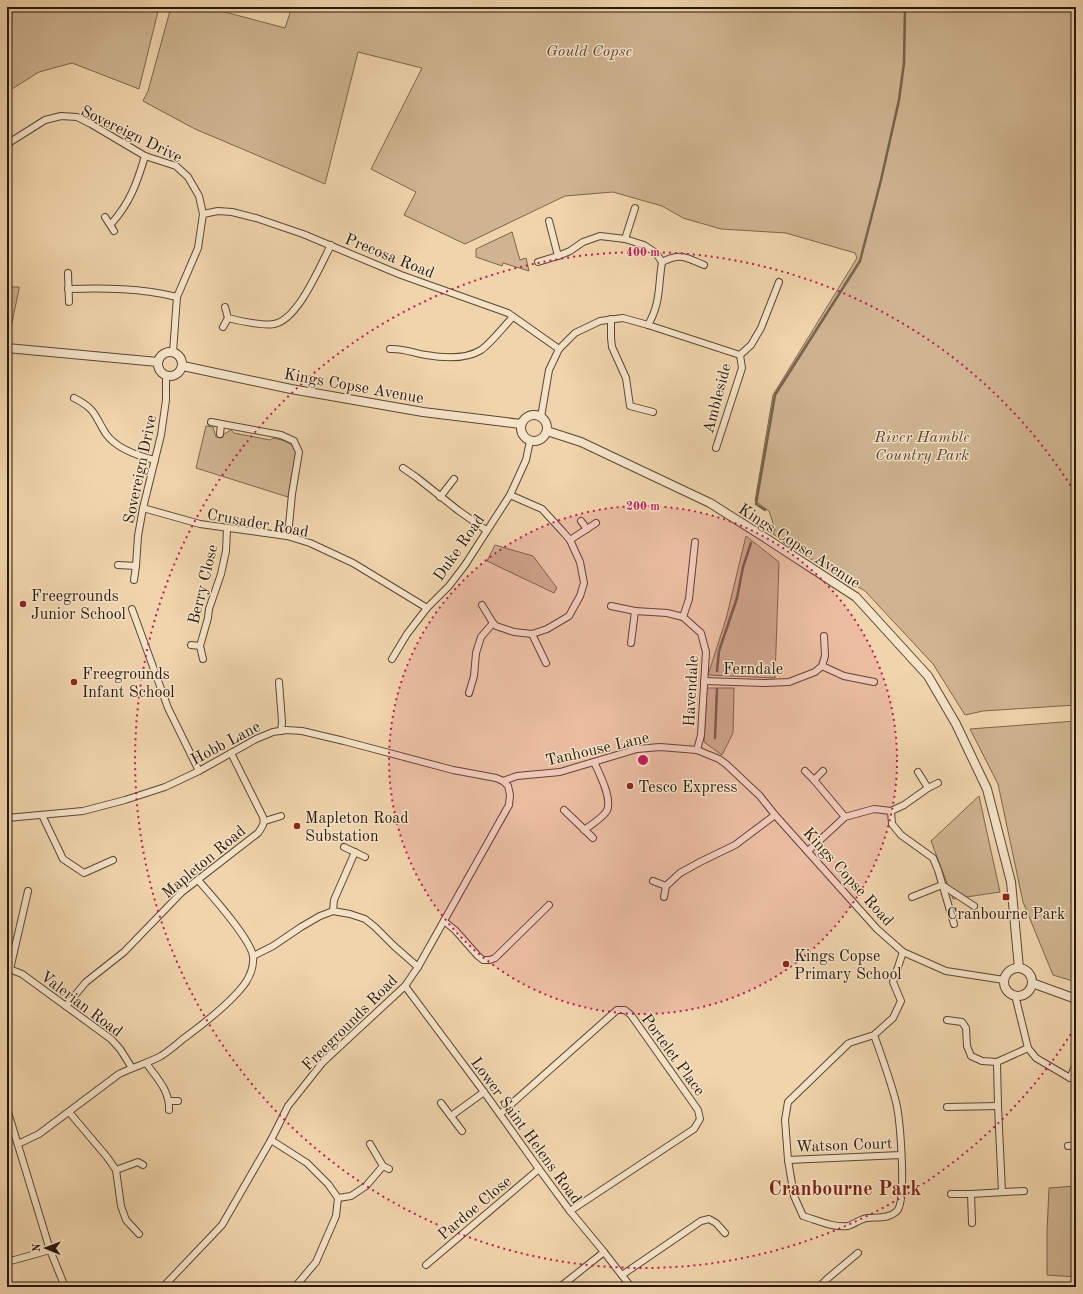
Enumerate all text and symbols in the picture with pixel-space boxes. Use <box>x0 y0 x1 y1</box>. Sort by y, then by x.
park label: Gould Copse <box>546 44 632 60</box>
street label: Sovereign Drive <box>78 103 184 166</box>
street label: Precosa Road <box>342 232 436 282</box>
text: 400 m <box>626 247 660 259</box>
street label: Ambleside <box>701 362 735 435</box>
street label: Kings Copse Avenue <box>283 367 425 407</box>
street label: Sovereign Drive <box>122 414 160 525</box>
park label: River Hamble Country Park <box>873 430 970 464</box>
text: 200 m <box>626 501 660 513</box>
street label: Kings Copse Avenue <box>735 501 863 592</box>
street label: Crusader Road <box>206 507 310 541</box>
street label: Duke Road <box>431 512 488 584</box>
street label: Berry Close <box>186 543 222 626</box>
place label: Freegrounds Junior School <box>31 589 126 623</box>
marker: Freegrounds Junior School <box>18 599 28 609</box>
street label: Havendale <box>682 655 702 727</box>
street label: Ferndale <box>723 662 783 678</box>
place label: Freegrounds Infant School <box>82 667 175 701</box>
marker: Freegrounds Infant School <box>69 677 79 687</box>
street label: Hobb Lane <box>189 719 263 769</box>
street label: Tanhouse Lane <box>544 730 651 770</box>
centre of rings <box>636 753 650 767</box>
place label: Tesco Express <box>638 780 738 796</box>
marker: Tesco Express <box>625 781 635 791</box>
place label: Mapleton Road Substation <box>305 811 409 845</box>
marker: Mapleton Road Substation <box>292 821 302 831</box>
street label: Mapleton Road <box>159 823 249 902</box>
street label: Kings Copse Road <box>799 825 896 930</box>
marker: Cranbourne Park <box>1001 892 1011 902</box>
place label: Cranbourne Park <box>947 907 1065 923</box>
place label: Kings Copse Primary School <box>794 949 902 983</box>
marker: Kings Copse Primary School <box>781 959 791 969</box>
street label: Valerian Road <box>37 969 125 1041</box>
street label: Freegrounds Road <box>300 973 401 1074</box>
street label: Portelet Place <box>637 1011 707 1099</box>
street label: Lower Saint Helens Road <box>467 1055 584 1207</box>
street label: Watson Court <box>795 1136 893 1156</box>
street label: Pardoe Close <box>436 1173 515 1244</box>
district label: Cranbourne Park <box>769 1180 921 1200</box>
north arrow <box>26 1228 66 1268</box>
text: N <box>32 1243 43 1252</box>

